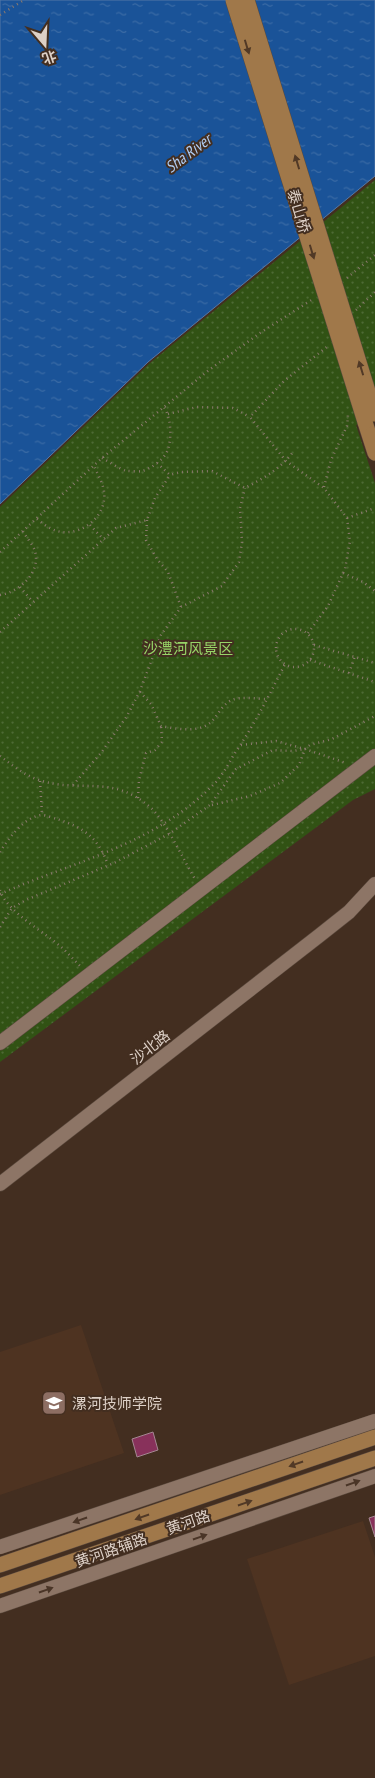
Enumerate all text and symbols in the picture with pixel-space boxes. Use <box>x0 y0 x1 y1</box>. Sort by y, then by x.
north arrow <box>20 20 70 70</box>
one-way arrow <box>244 39 252 54</box>
text: 北 <box>40 47 59 68</box>
water label: Sha River <box>161 128 217 177</box>
one-way arrow <box>293 155 301 170</box>
street label: 泰山桥 <box>283 187 315 235</box>
one-way arrow <box>308 244 316 259</box>
one-way arrow <box>356 360 364 375</box>
park label: 沙澧河风景区 <box>143 639 233 658</box>
street label: 沙北路 <box>126 1026 174 1068</box>
school or university icon: 漯河技师学院 <box>41 1390 67 1416</box>
place label: 漯河技师学院 <box>72 1394 162 1413</box>
one-way arrow <box>288 1461 303 1469</box>
one-way arrow <box>346 1479 361 1487</box>
one-way arrow <box>238 1499 253 1507</box>
street label: 黄河路 <box>164 1506 212 1538</box>
one-way arrow <box>134 1513 149 1521</box>
one-way arrow <box>72 1517 87 1525</box>
street label: 黄河路辅路 <box>72 1529 150 1571</box>
one-way arrow <box>192 1532 207 1540</box>
one-way arrow <box>39 1586 54 1594</box>

